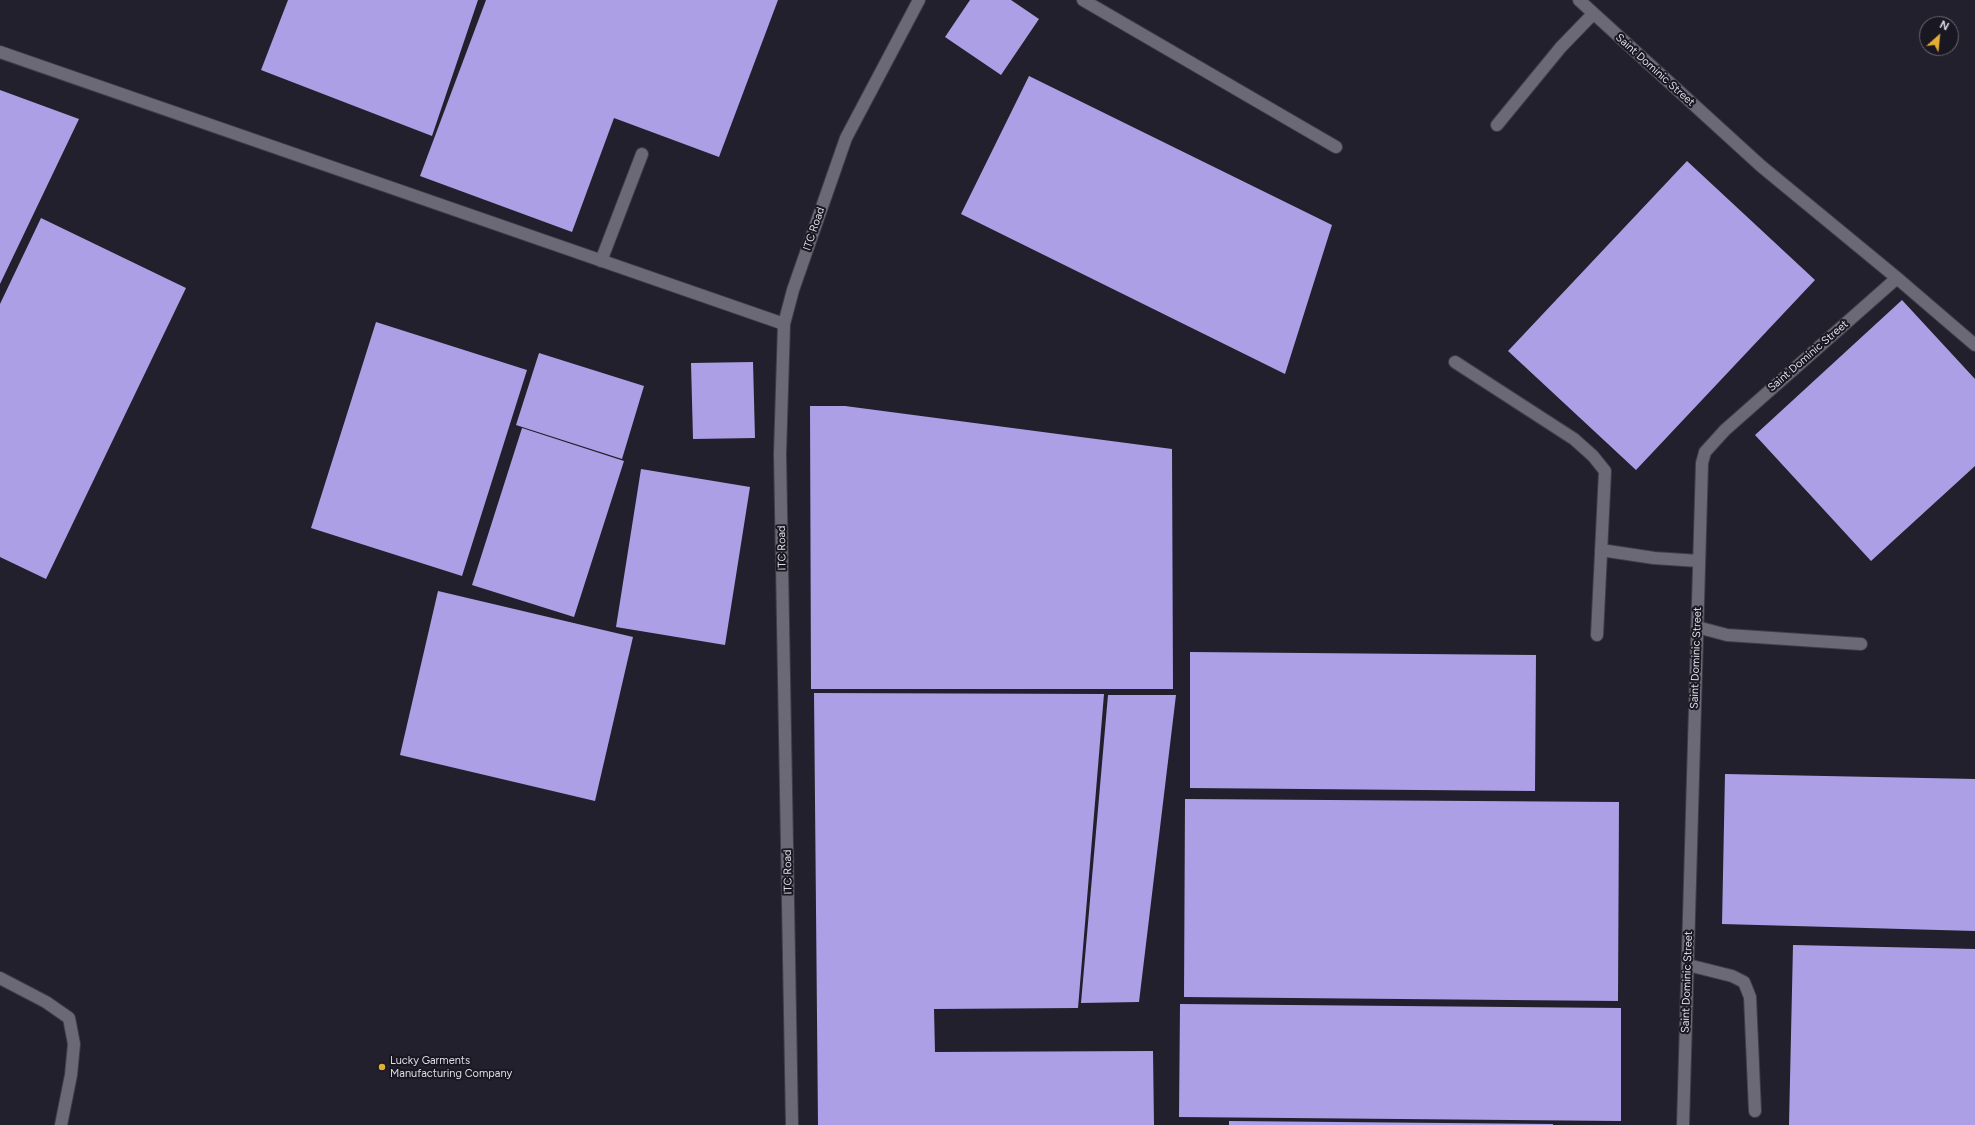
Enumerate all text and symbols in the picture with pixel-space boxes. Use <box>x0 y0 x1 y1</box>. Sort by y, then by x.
north arrow <box>1919 16 1959 56</box>
text: N <box>1937 18 1951 33</box>
street label: Saint Dominic Street <box>1613 31 1697 109</box>
street label: ITC Road <box>800 206 828 252</box>
street label: Saint Dominic Street <box>1765 318 1851 394</box>
street label: ITC Road <box>775 525 789 571</box>
street label: Saint Dominic Street <box>1688 607 1704 709</box>
street label: ITC Road <box>781 849 795 895</box>
street label: Saint Dominic Street <box>1679 931 1695 1033</box>
place label: Lucky Garments Manufacturing Company <box>390 1054 512 1080</box>
marker: Lucky Garments Manufacturing Company <box>377 1062 387 1072</box>

